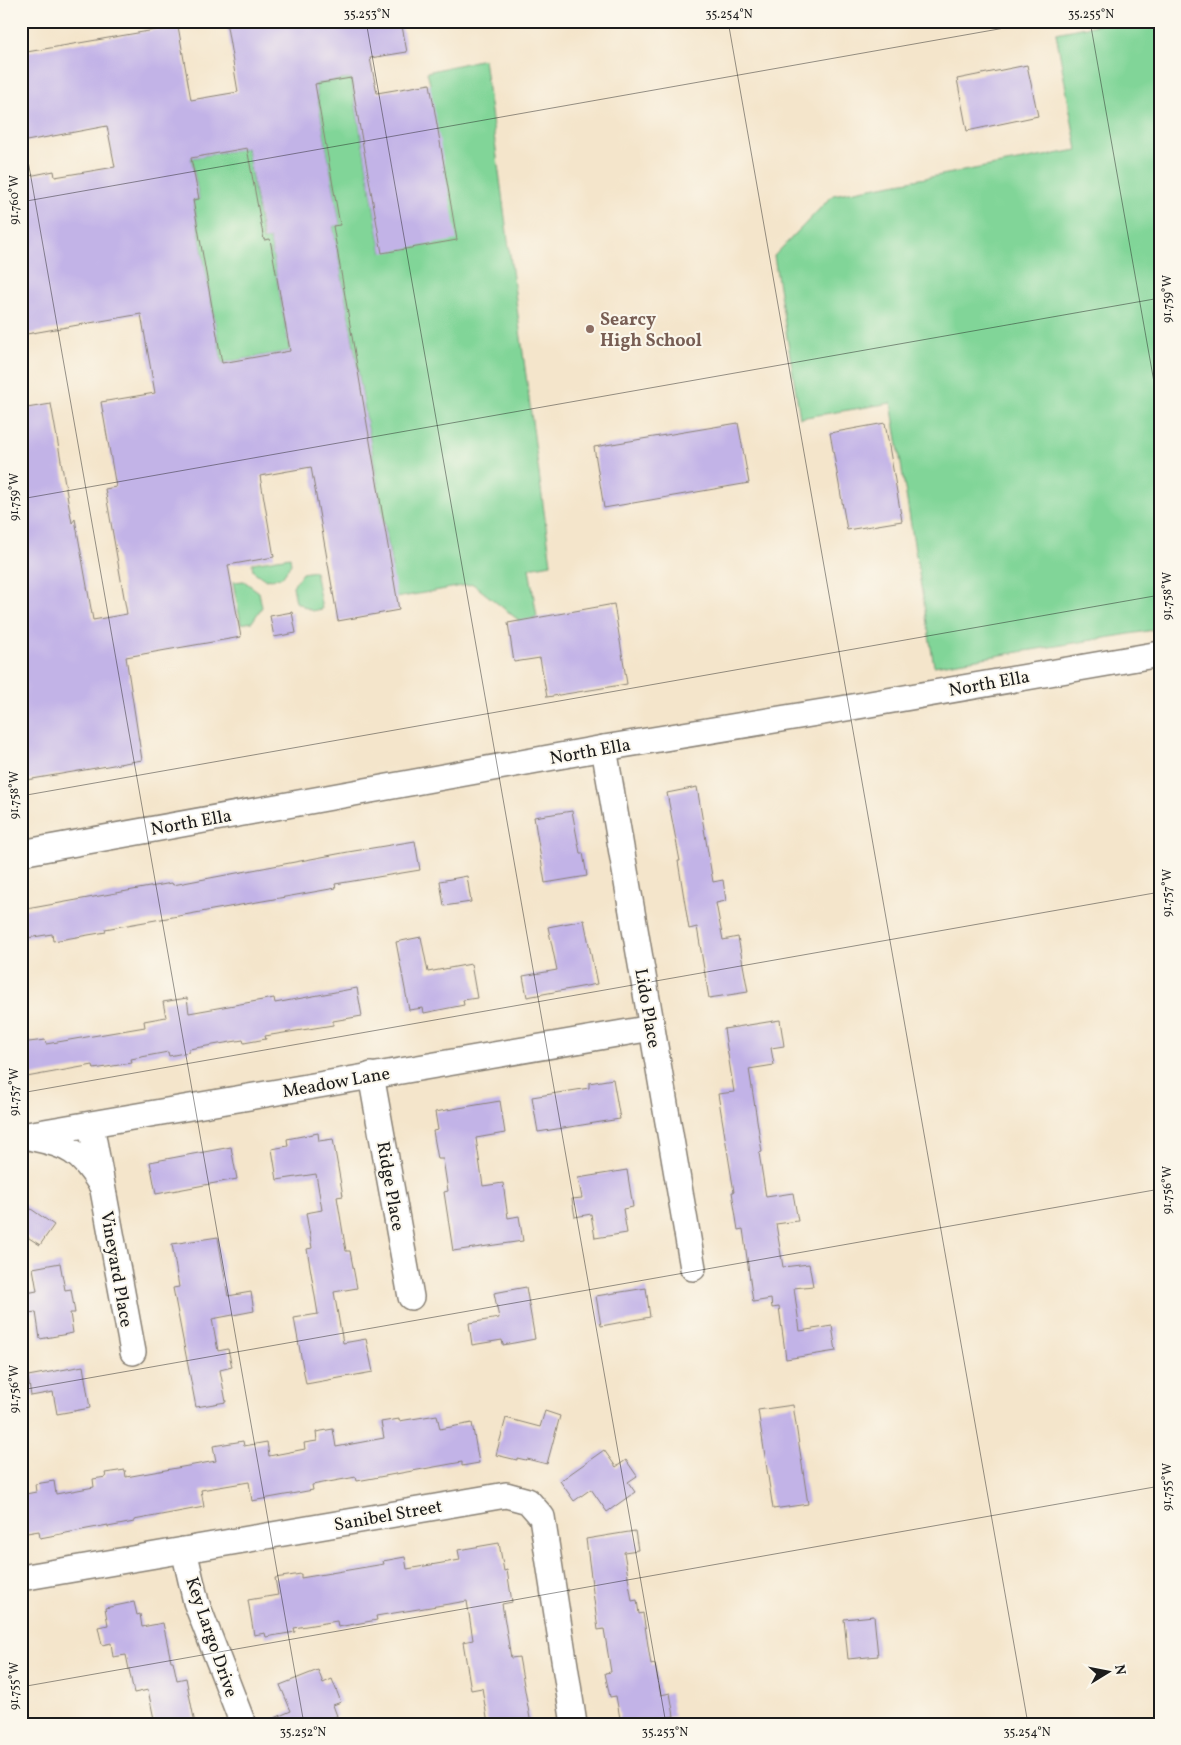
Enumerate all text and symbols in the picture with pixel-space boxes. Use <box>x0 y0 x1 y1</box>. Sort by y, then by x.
text: 35.253°N <box>344 7 390 23</box>
text: 35.254°N <box>705 7 753 23</box>
text: 35.255°N <box>1068 7 1114 23</box>
text: 91.760°W <box>7 175 23 225</box>
text: 91.759°W <box>1160 275 1176 323</box>
place label: Searcy High School <box>600 308 702 354</box>
marker: Searcy High School <box>584 323 596 335</box>
text: 91.759°W <box>7 473 23 521</box>
text: 91.758°W <box>1160 572 1176 620</box>
street label: North Ella <box>947 665 1032 704</box>
street label: North Ella <box>548 733 633 772</box>
text: 91.758°W <box>7 771 23 819</box>
street label: North Ella <box>149 804 234 843</box>
text: 91.757°W <box>1160 869 1176 917</box>
street label: Lido Place <box>627 967 666 1050</box>
street label: Meadow Lane <box>281 1062 392 1105</box>
text: 91.757°W <box>7 1068 23 1116</box>
street label: Ridge Place <box>369 1139 410 1233</box>
text: 91.756°W <box>1160 1166 1176 1214</box>
street label: Vineyard Place <box>93 1209 138 1329</box>
text: 91.756°W <box>7 1365 23 1413</box>
text: 91.755°W <box>1160 1463 1176 1511</box>
street label: Sanibel Street <box>332 1495 444 1538</box>
street label: Key Largo Drive <box>178 1574 243 1701</box>
north arrow <box>1084 1648 1134 1698</box>
text: 91.755°W <box>7 1662 23 1710</box>
text: N <box>1109 1663 1130 1677</box>
text: 35.252°N <box>280 1725 326 1741</box>
text: 35.253°N <box>642 1725 688 1741</box>
text: 35.254°N <box>1003 1725 1051 1741</box>

